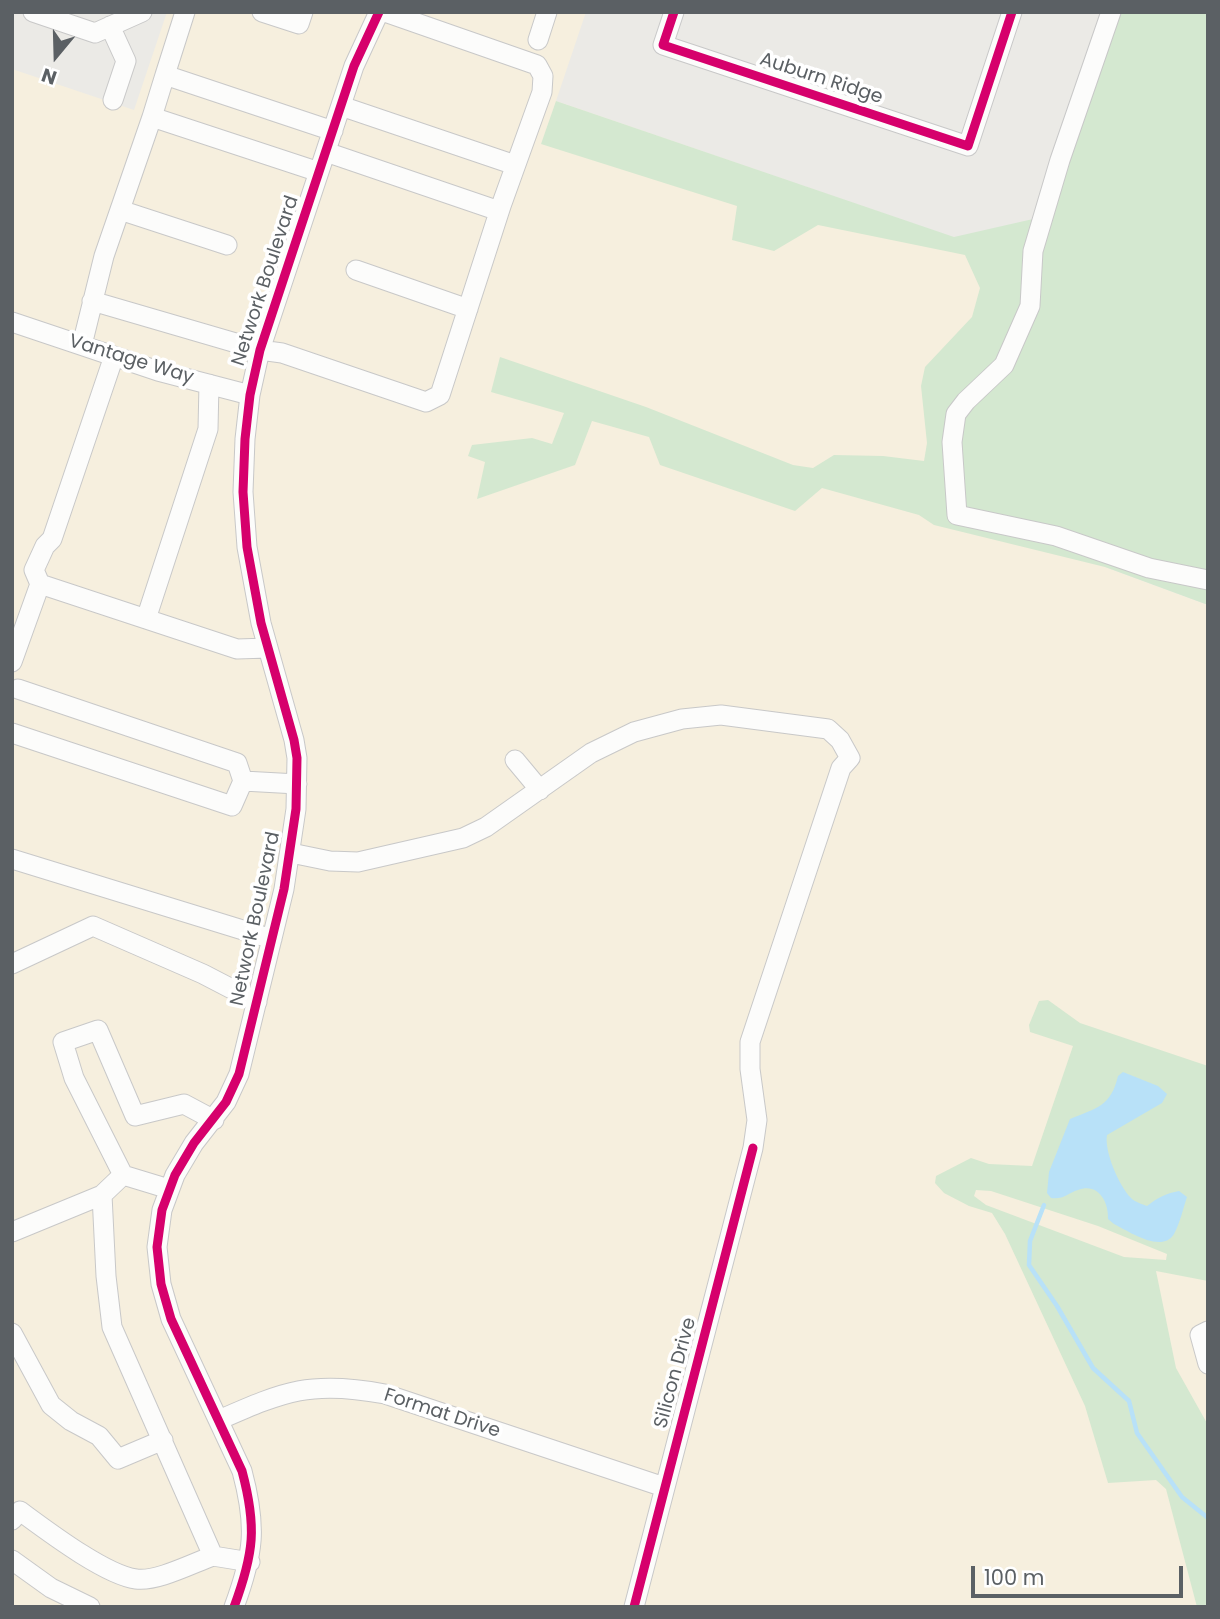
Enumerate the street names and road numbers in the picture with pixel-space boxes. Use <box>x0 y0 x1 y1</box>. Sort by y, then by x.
street label: Auburn Ridge <box>757 48 885 110</box>
street label: Network Boulevard <box>228 193 304 369</box>
street label: Vantage Way <box>66 330 196 390</box>
street label: Network Boulevard <box>226 830 286 1008</box>
street label: Silicon Drive <box>650 1315 702 1431</box>
street label: Format Drive <box>381 1384 503 1444</box>

